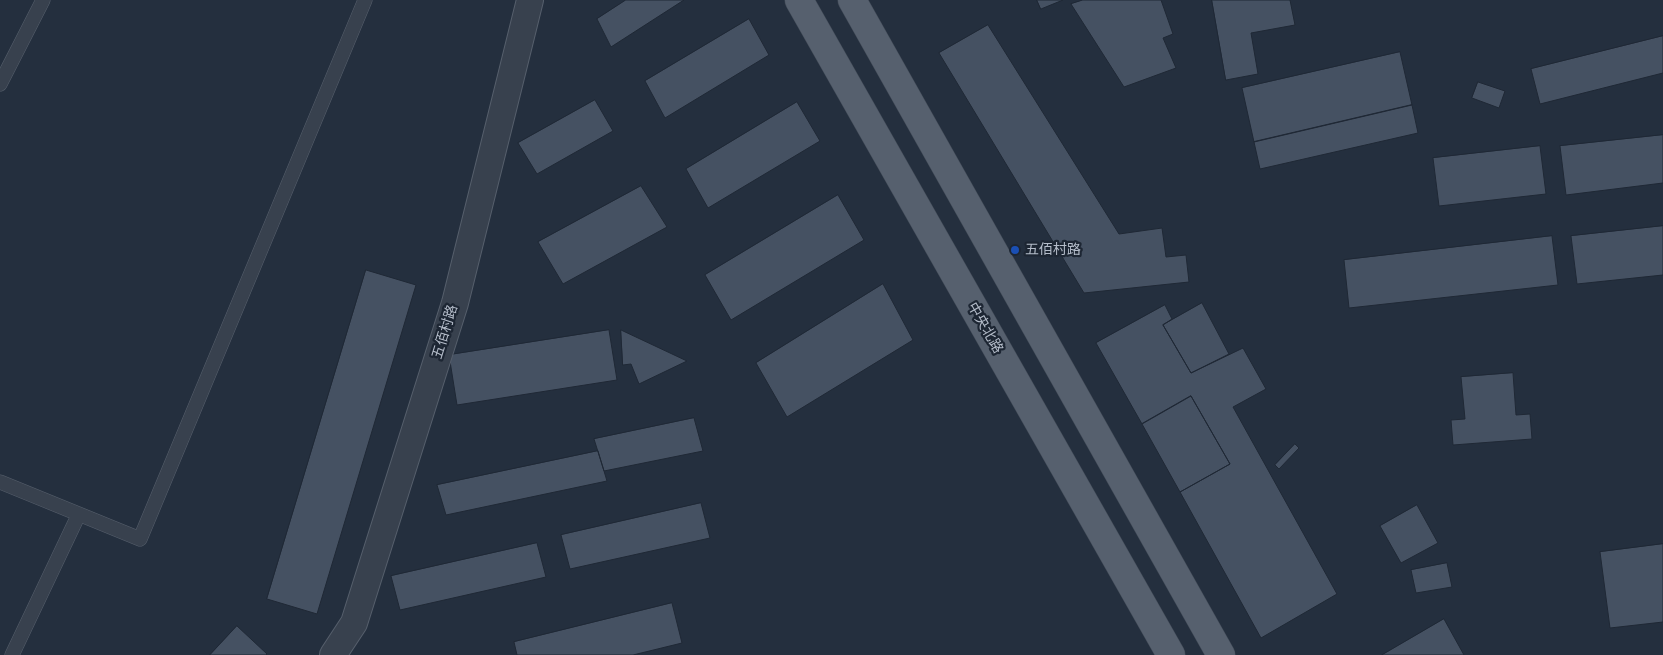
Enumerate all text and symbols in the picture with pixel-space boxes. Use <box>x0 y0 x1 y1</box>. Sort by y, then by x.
place label: 五佰村路 <box>1025 242 1081 258</box>
marker: 五佰村路 <box>1009 244 1021 256</box>
street label: 中央北路 <box>964 300 1006 356</box>
street label: 五佰村路 <box>429 303 461 361</box>

